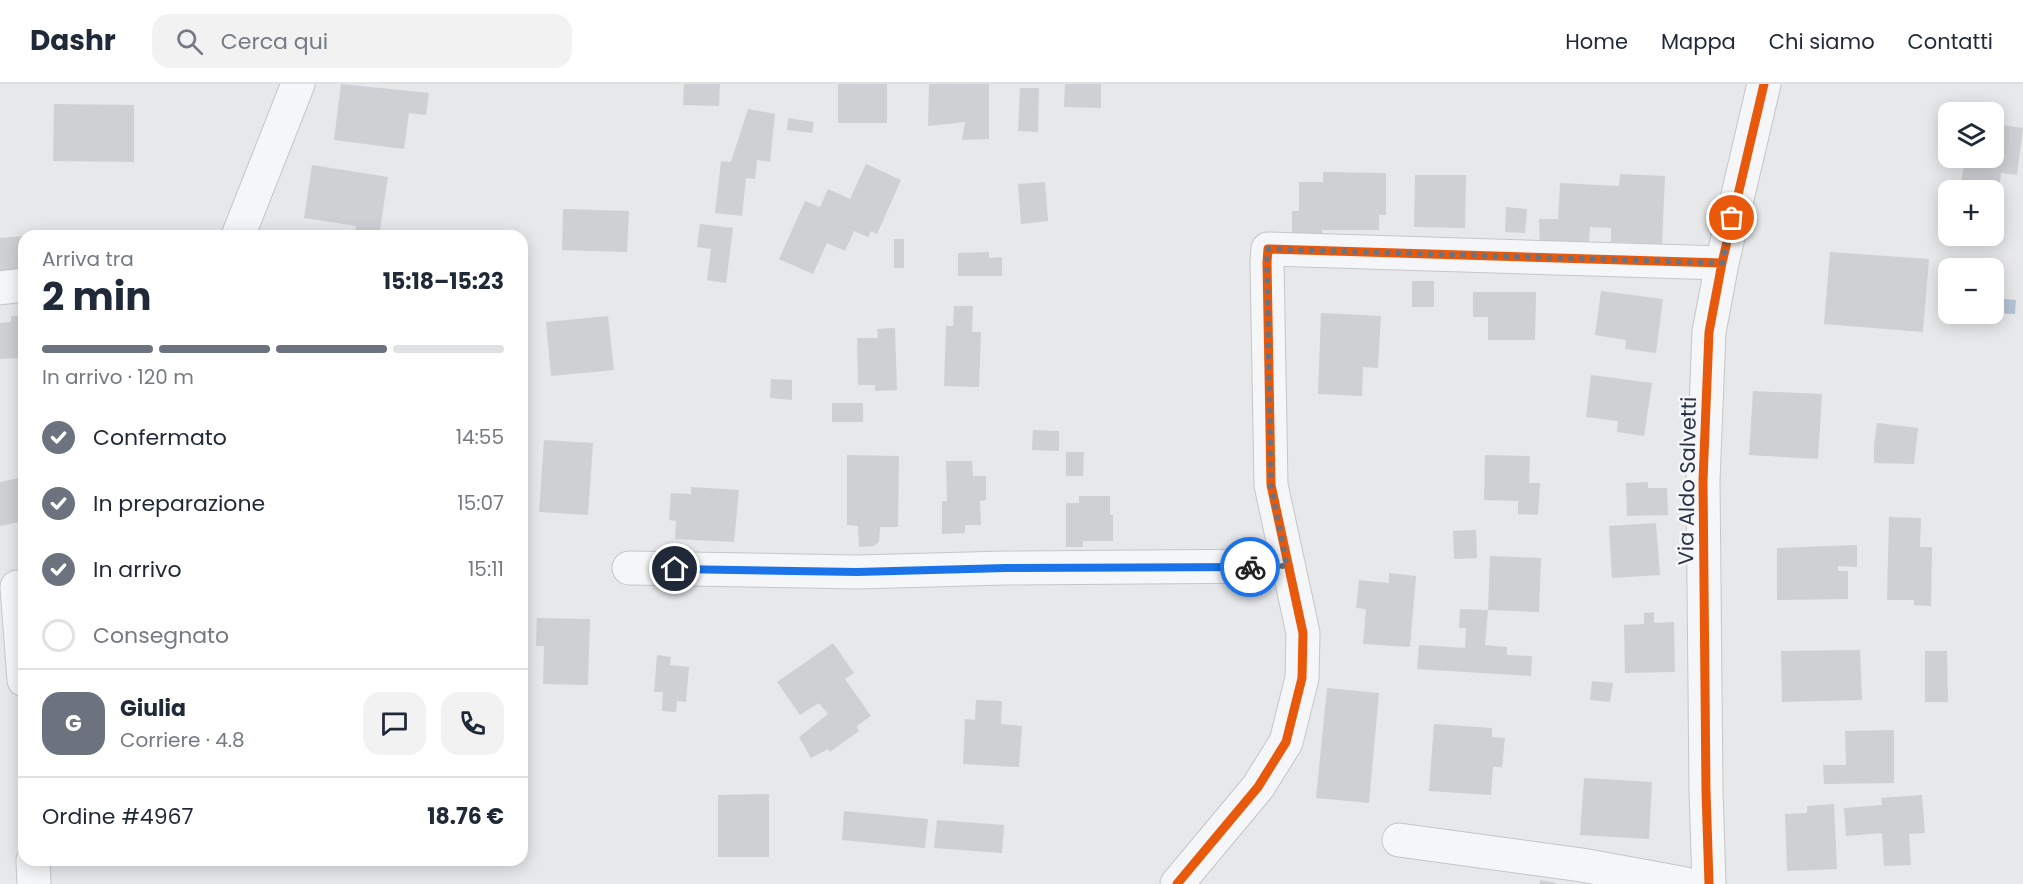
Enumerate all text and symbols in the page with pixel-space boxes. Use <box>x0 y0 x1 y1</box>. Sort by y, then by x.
search box <box>152 14 572 68</box>
text: Dashr <box>30 21 116 60</box>
icon: search <box>173 25 206 58</box>
text: Cerca qui <box>221 26 328 57</box>
text: Home <box>1565 27 1628 56</box>
text: Mappa <box>1661 27 1736 56</box>
text: Chi siamo <box>1769 27 1875 56</box>
text: Contatti <box>1908 27 1993 56</box>
map controls <box>1938 102 2004 324</box>
button: layers <box>1938 102 2004 168</box>
button: + <box>1938 180 2004 246</box>
pin <box>1706 192 1757 243</box>
icon: bag <box>1715 201 1748 234</box>
text: Arriva tra <box>42 245 134 273</box>
button: − <box>1938 258 2004 324</box>
text: 15:18–15:23 <box>383 266 504 297</box>
text: 2 min <box>42 269 152 324</box>
text: In arrivo · 120 m <box>42 363 194 391</box>
street label: Via Aldo Salvetti <box>1671 396 1703 566</box>
icon: check <box>42 421 75 454</box>
text: Confermato <box>93 422 227 453</box>
text: 14:55 <box>456 423 504 451</box>
icon: check <box>42 487 75 520</box>
text: In preparazione <box>93 488 265 519</box>
text: 15:07 <box>457 489 504 517</box>
courier <box>1220 537 1280 597</box>
pin <box>649 543 700 594</box>
icon: bike <box>1234 551 1267 584</box>
icon: home <box>658 552 691 585</box>
icon: check <box>42 553 75 586</box>
text: In arrivo <box>93 554 181 585</box>
text: 15:11 <box>468 555 504 583</box>
text: Consegnato <box>93 620 229 651</box>
button: chat <box>363 692 426 755</box>
button: phone <box>441 692 504 755</box>
text: Giulia <box>120 693 186 724</box>
text: G <box>65 708 82 739</box>
text: Corriere · 4.8 <box>120 726 245 754</box>
text: Ordine #4967 <box>42 801 194 832</box>
text: 18.76 € <box>427 801 504 832</box>

